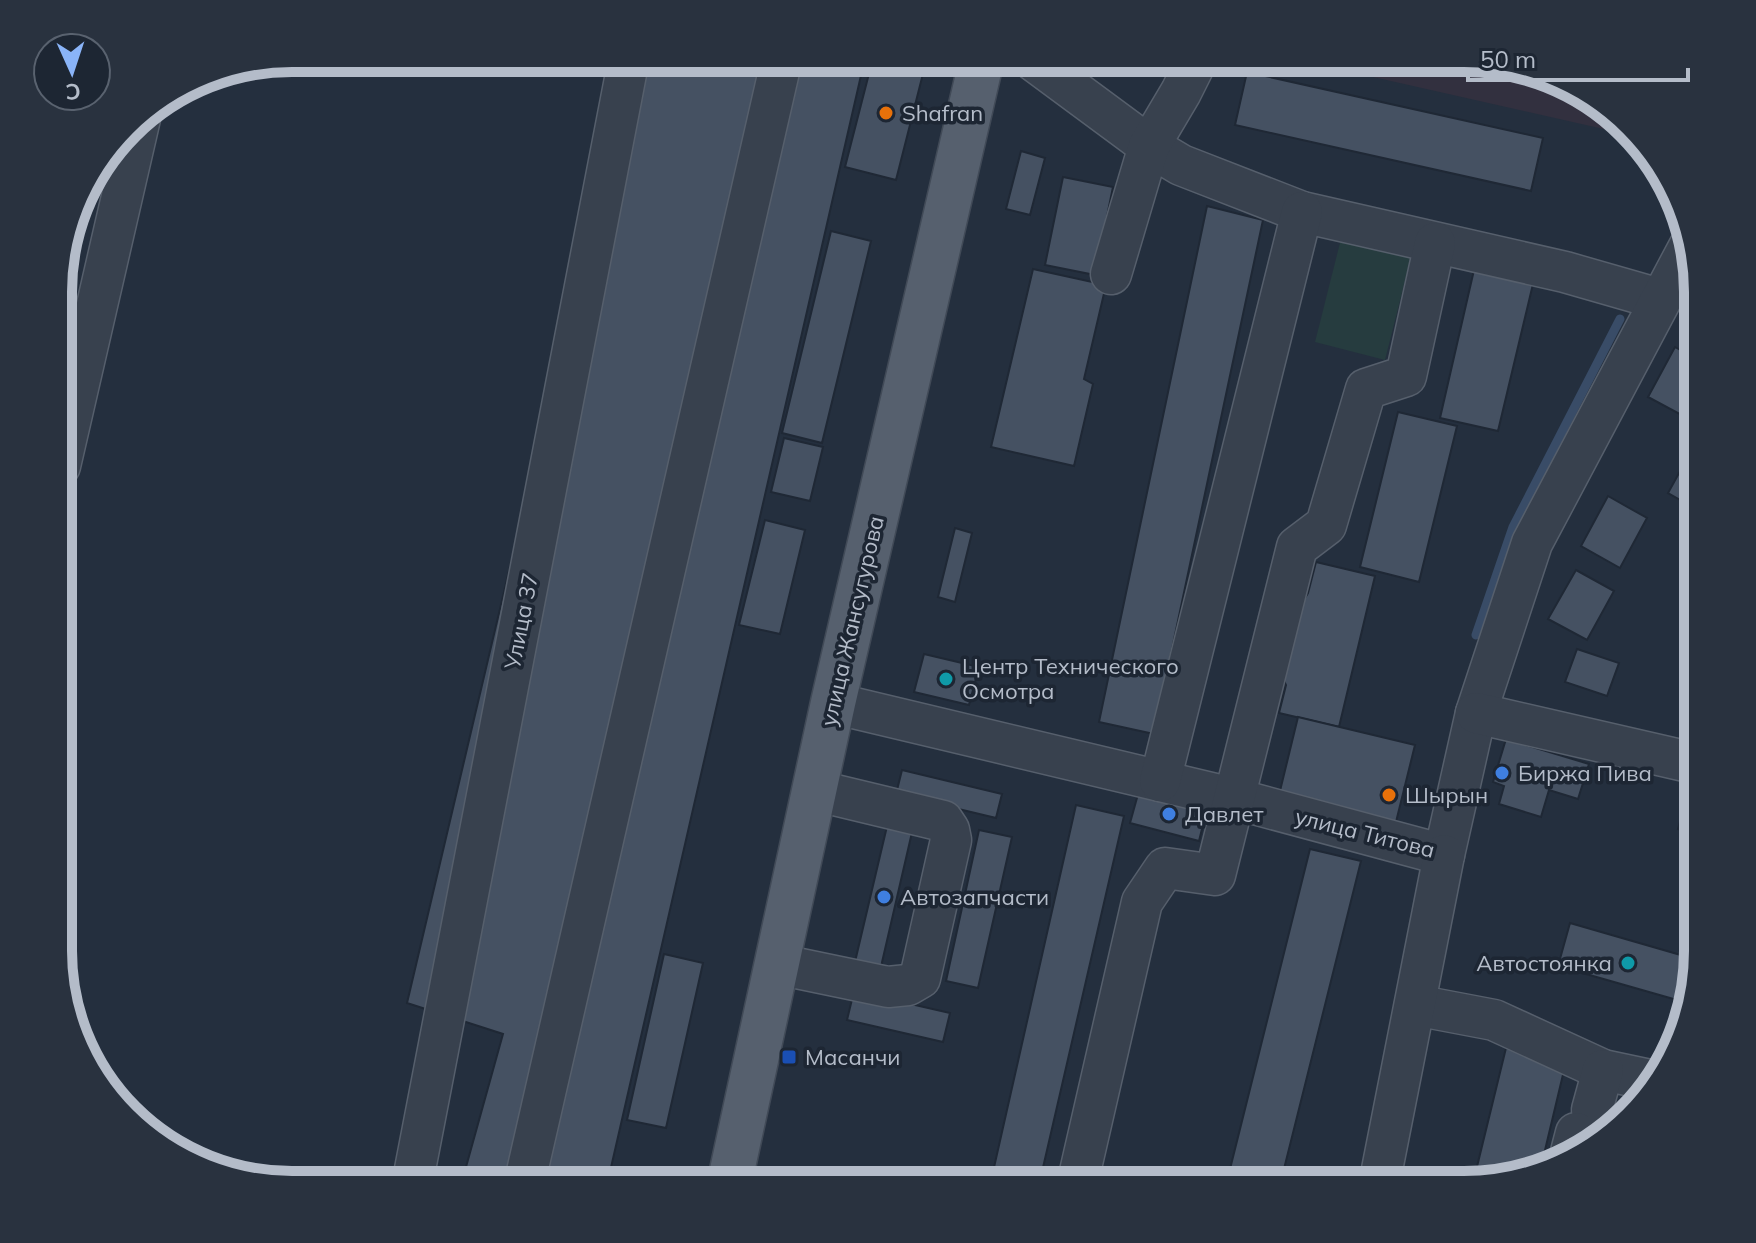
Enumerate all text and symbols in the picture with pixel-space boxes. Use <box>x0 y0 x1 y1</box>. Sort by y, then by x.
north arrow <box>32 32 112 112</box>
scale bar <box>1468 32 1688 82</box>
text: 50 m <box>1480 44 1536 74</box>
text: С <box>65 78 81 106</box>
place label: Shafran <box>902 99 983 127</box>
marker: Shafran <box>877 104 895 122</box>
street label: улица Жансугурова <box>814 513 890 729</box>
street label: Улица 37 <box>498 570 544 673</box>
place label: Центр Технического Осмотра <box>962 652 1179 705</box>
marker: Центр Технического Осмотра <box>937 670 955 688</box>
place label: Биржа Пива <box>1518 759 1652 787</box>
marker: Биржа Пива <box>1493 764 1511 782</box>
place label: Шырын <box>1405 781 1488 809</box>
marker: Шырын <box>1380 786 1398 804</box>
place label: Давлет <box>1185 800 1263 828</box>
street label: улица Титова <box>1292 802 1438 864</box>
marker: Давлет <box>1160 805 1178 823</box>
place label: Автозапчасти <box>900 883 1049 911</box>
marker: Автозапчасти <box>875 888 893 906</box>
place label: Автостоянка <box>1476 949 1612 977</box>
marker: Автостоянка <box>1619 954 1637 972</box>
place label: Масанчи <box>805 1043 900 1071</box>
marker: Масанчи <box>780 1048 798 1066</box>

